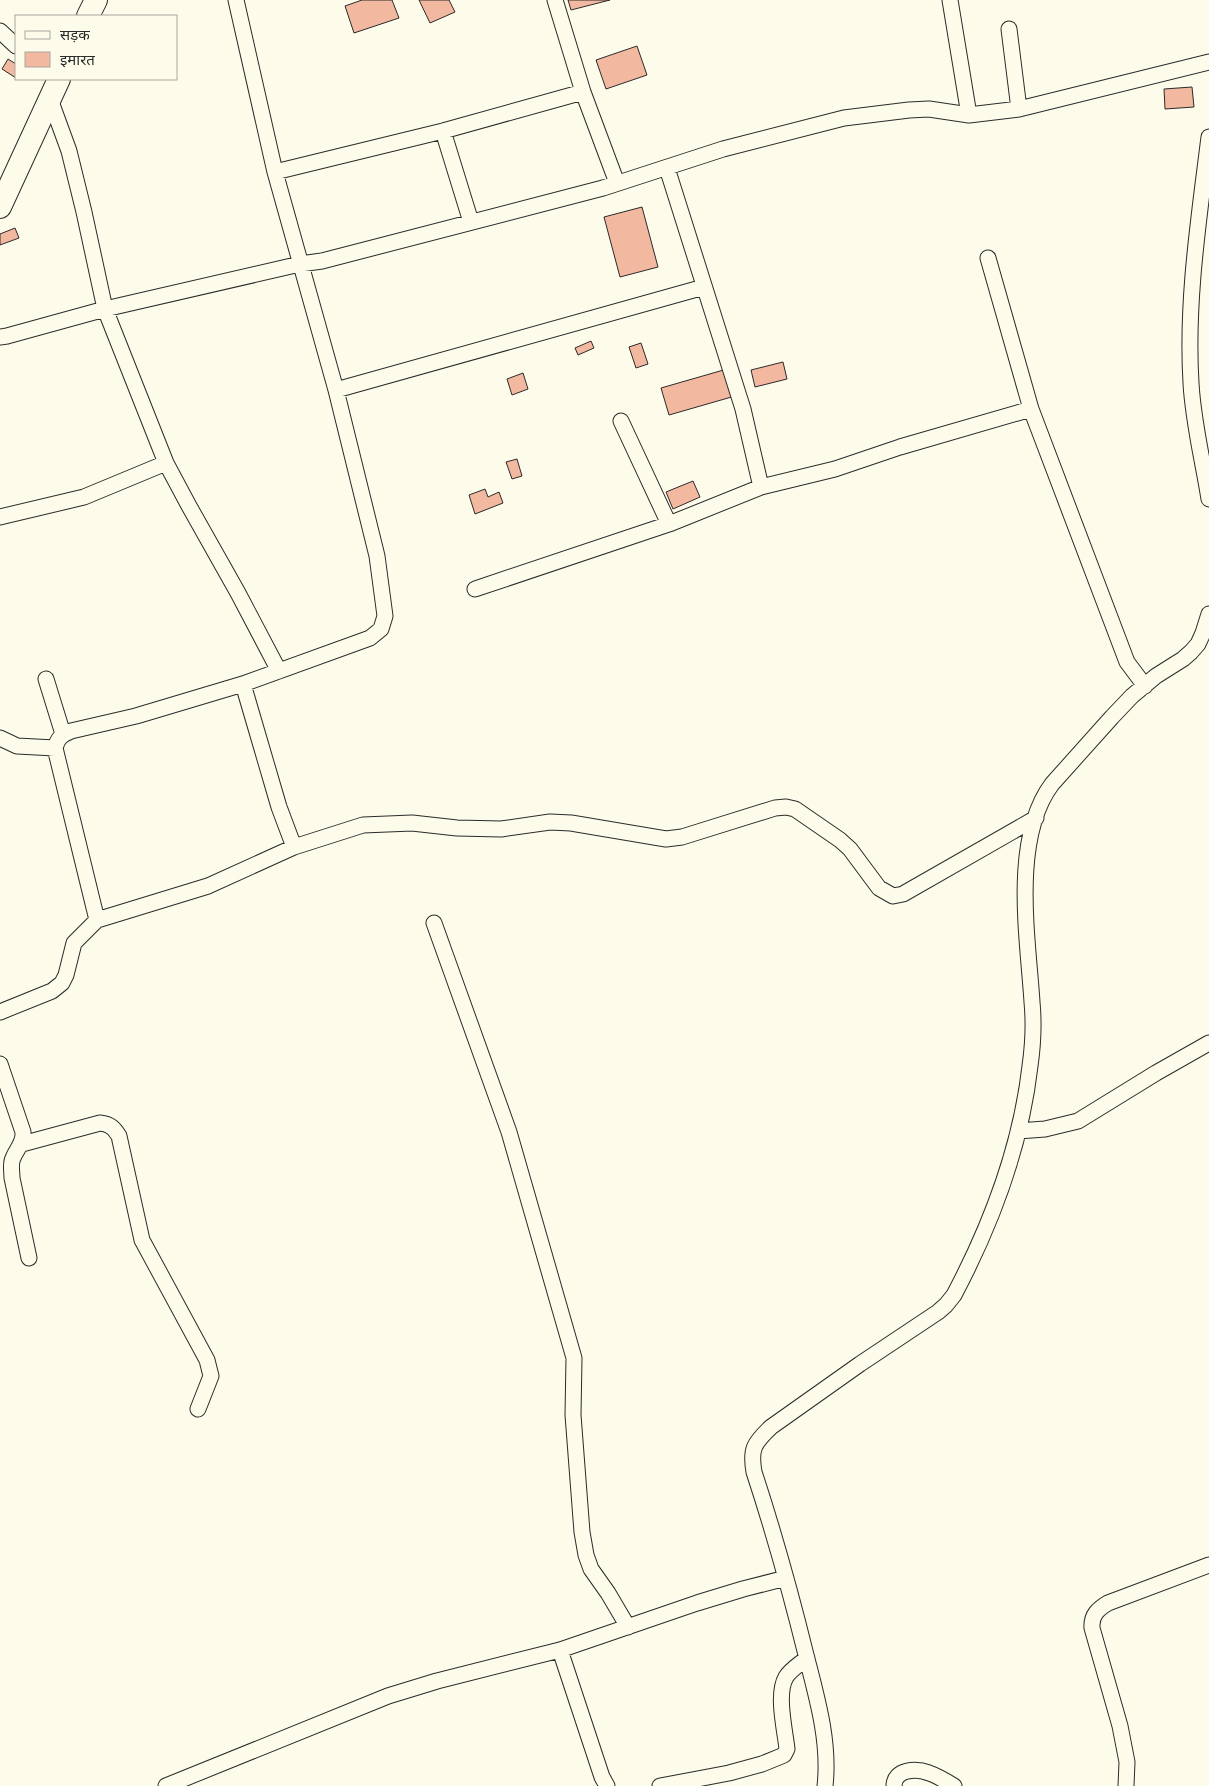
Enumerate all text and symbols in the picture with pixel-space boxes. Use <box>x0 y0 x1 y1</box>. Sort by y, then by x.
legend <box>15 15 178 80</box>
text: सड़क <box>60 25 90 44</box>
text: इमारत <box>60 50 95 69</box>

